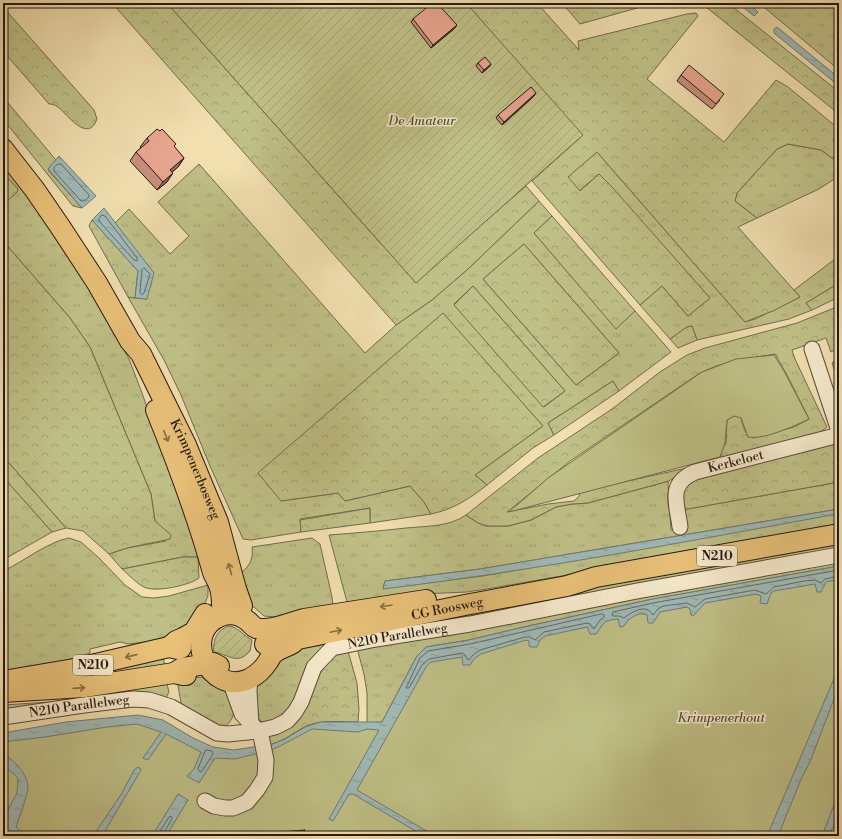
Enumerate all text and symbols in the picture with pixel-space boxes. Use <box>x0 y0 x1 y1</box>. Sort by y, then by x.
park label: De Amateur <box>387 113 456 129</box>
street label: Krimpenerbosweg <box>166 416 224 522</box>
one-way arrow <box>163 430 171 442</box>
street label: Kerkeloet <box>706 447 766 476</box>
road number: N210 <box>697 546 737 566</box>
one-way arrow <box>226 563 234 576</box>
street label: CG Roosweg <box>410 594 485 624</box>
one-way arrow <box>380 603 393 611</box>
street label: N210 Parallelweg <box>346 620 449 653</box>
one-way arrow <box>329 626 342 634</box>
one-way arrow <box>125 652 138 660</box>
road number: N210 <box>73 655 113 675</box>
one-way arrow <box>72 684 85 691</box>
street label: N210 Parallelweg <box>28 691 131 721</box>
park label: Krimpenerhout <box>677 710 766 726</box>

